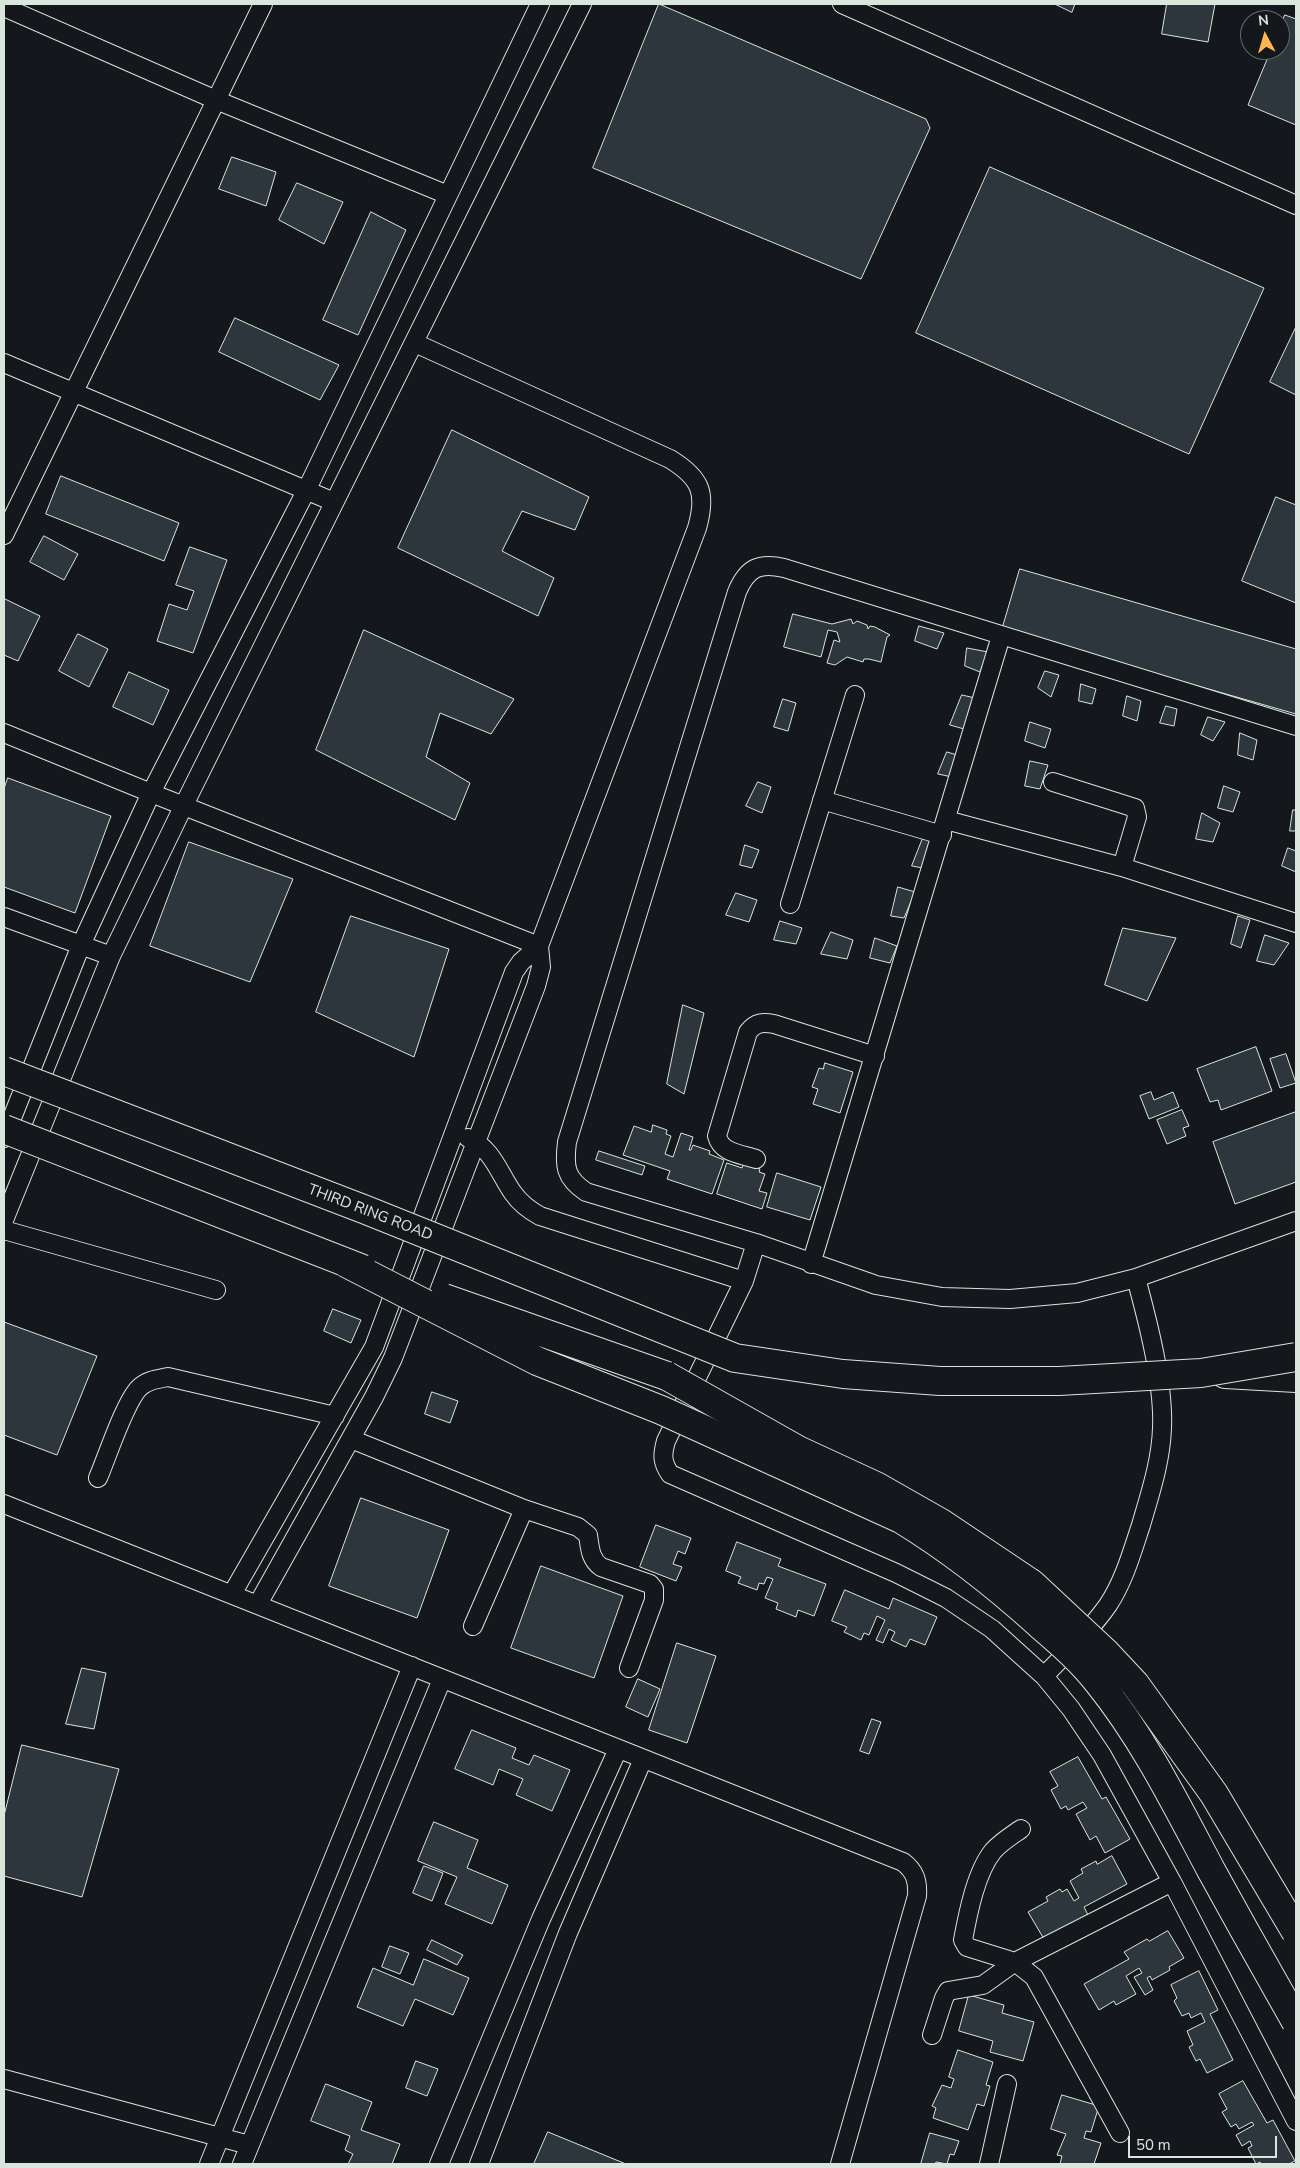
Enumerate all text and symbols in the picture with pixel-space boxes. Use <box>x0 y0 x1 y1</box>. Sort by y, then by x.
north arrow <box>1240 10 1290 60</box>
text: N <box>1257 11 1270 31</box>
street label: THIRD RING ROAD <box>305 1181 435 1245</box>
scale bar <box>1130 2126 1279 2158</box>
text: 50 m <box>1136 2135 1171 2155</box>

